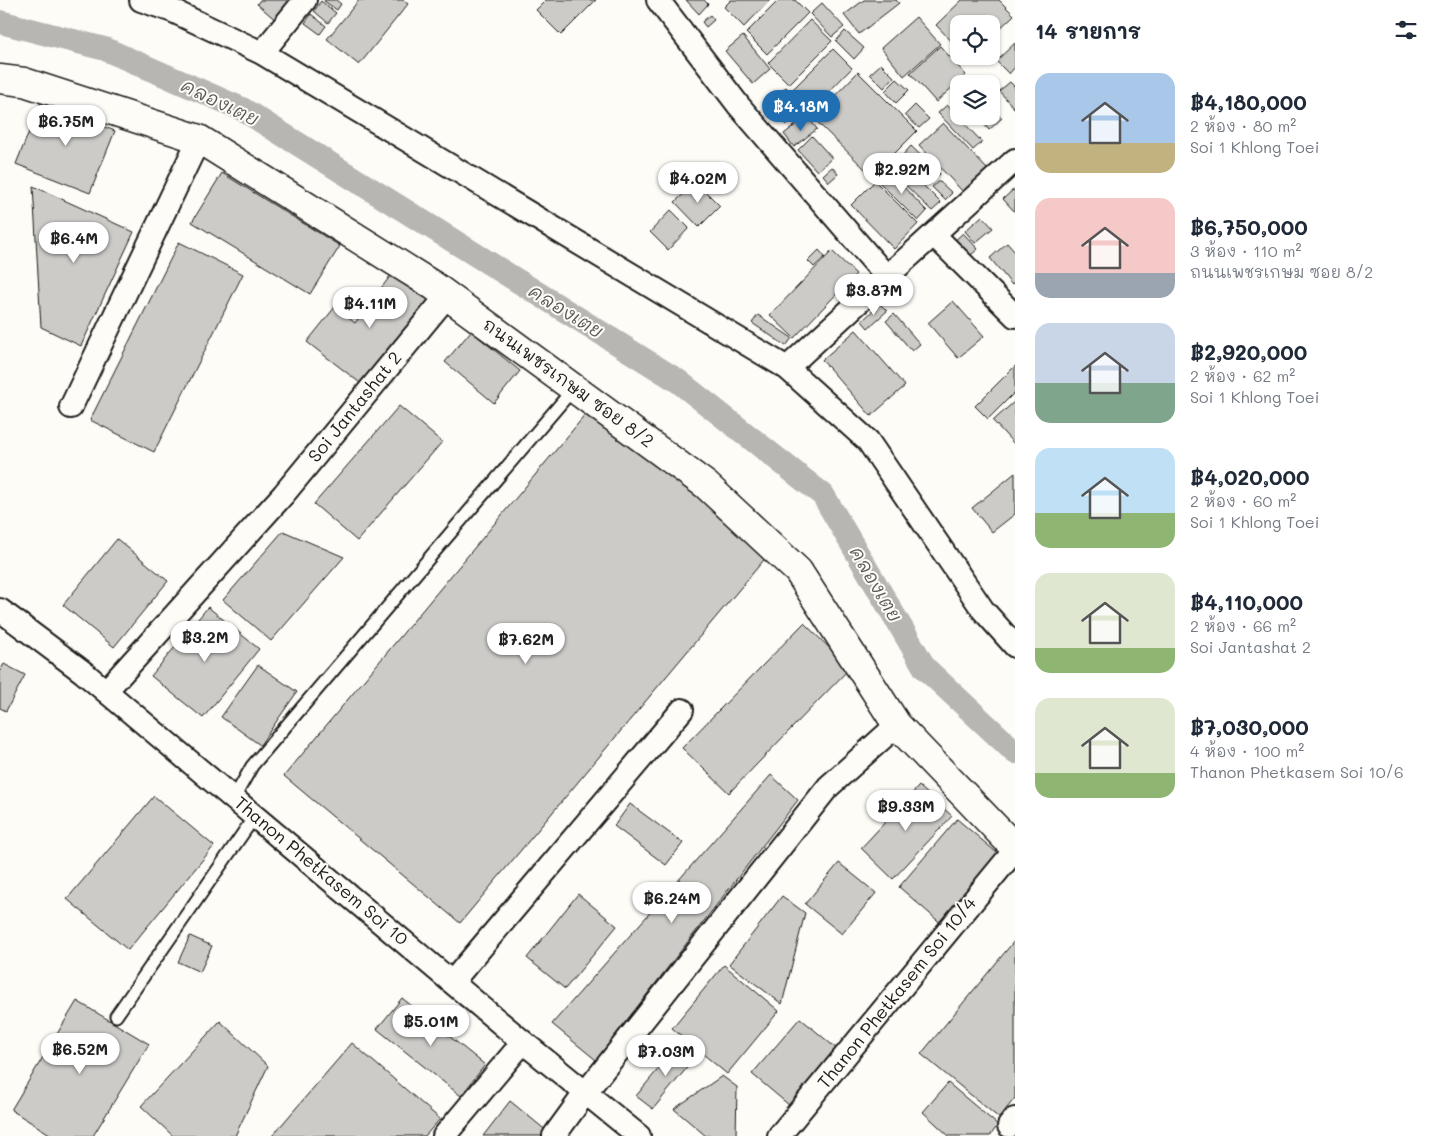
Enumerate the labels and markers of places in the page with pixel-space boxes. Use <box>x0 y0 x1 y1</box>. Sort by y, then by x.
pin: ฿4.18M <box>760 90 842 132</box>
pin: ฿6.75M <box>25 104 107 147</box>
pin: ฿2.92M <box>861 152 943 195</box>
pin: ฿4.02M <box>657 162 739 204</box>
pin: ฿6.4M <box>39 222 109 264</box>
pin: ฿3.87M <box>833 274 915 316</box>
pin: ฿4.11M <box>329 286 411 329</box>
pin: ฿3.2M <box>170 620 240 663</box>
pin: ฿7.62M <box>485 622 567 665</box>
pin: ฿9.33M <box>865 790 947 832</box>
pin: ฿6.24M <box>631 882 713 924</box>
pin: ฿5.01M <box>390 1004 472 1047</box>
pin: ฿6.52M <box>39 1032 121 1075</box>
pin: ฿7.03M <box>625 1034 707 1077</box>

